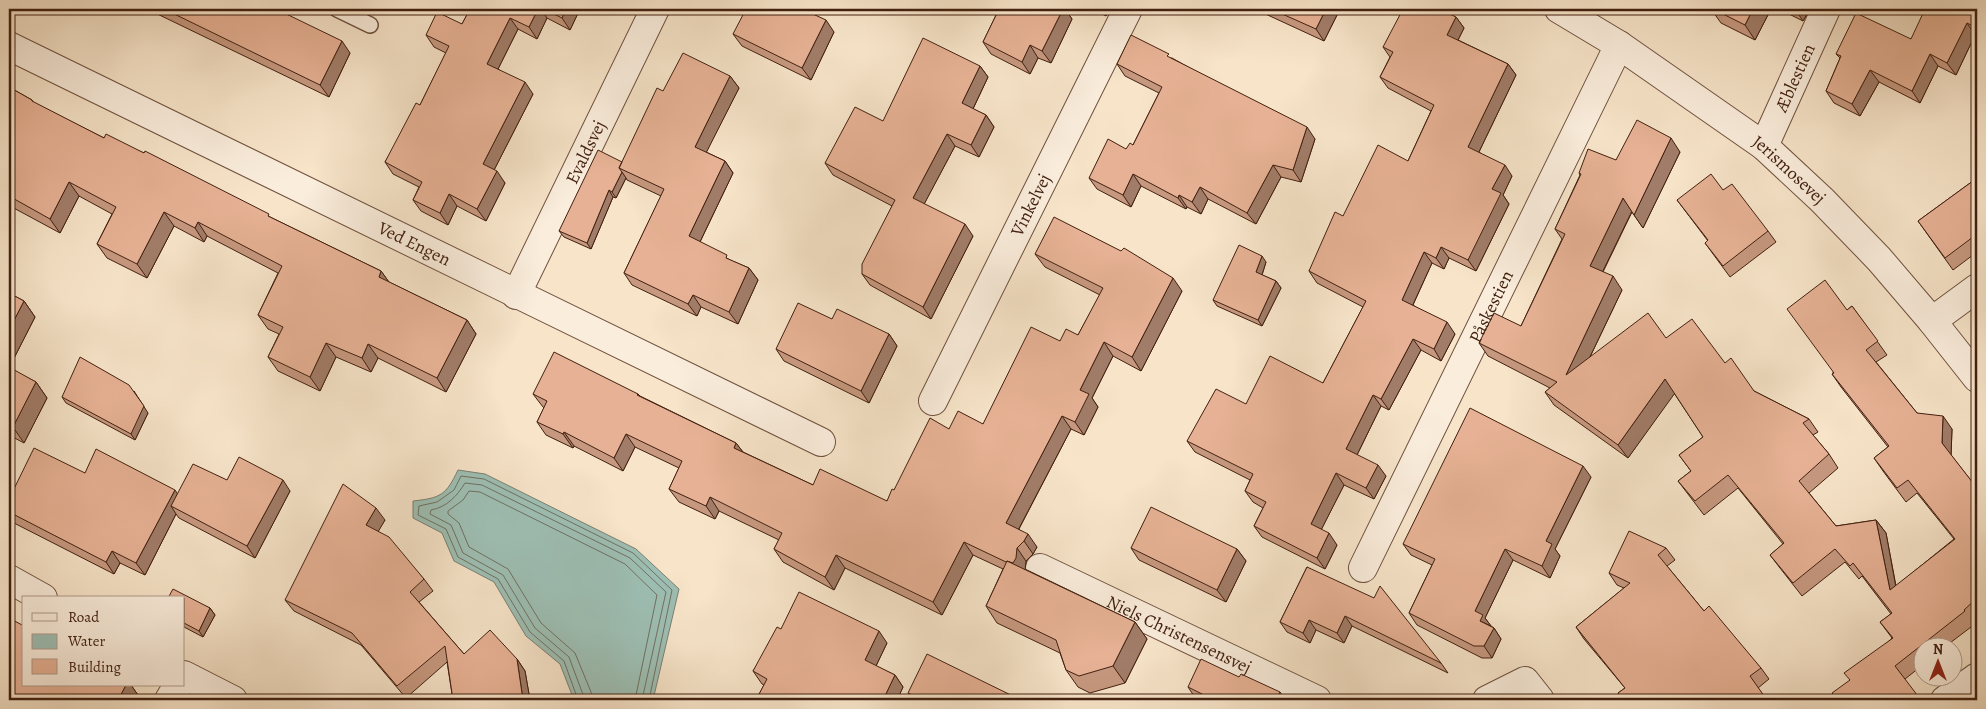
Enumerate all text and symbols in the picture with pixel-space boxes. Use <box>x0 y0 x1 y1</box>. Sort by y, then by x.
street label: Æblestien <box>1769 40 1821 117</box>
street label: Evaldsvej <box>560 116 611 188</box>
street label: Jerismosevej <box>1748 129 1831 210</box>
street label: Vinkelvej <box>1005 170 1056 241</box>
street label: Ved Engen <box>373 215 455 272</box>
street label: Påskestien <box>1463 266 1519 347</box>
street label: Niels Christensensvej <box>1103 589 1255 679</box>
legend <box>22 596 185 686</box>
text: Road <box>68 607 100 627</box>
text: Water <box>67 631 105 651</box>
north arrow <box>1914 636 1964 686</box>
text: N <box>1933 640 1943 659</box>
text: Building <box>68 657 121 677</box>

